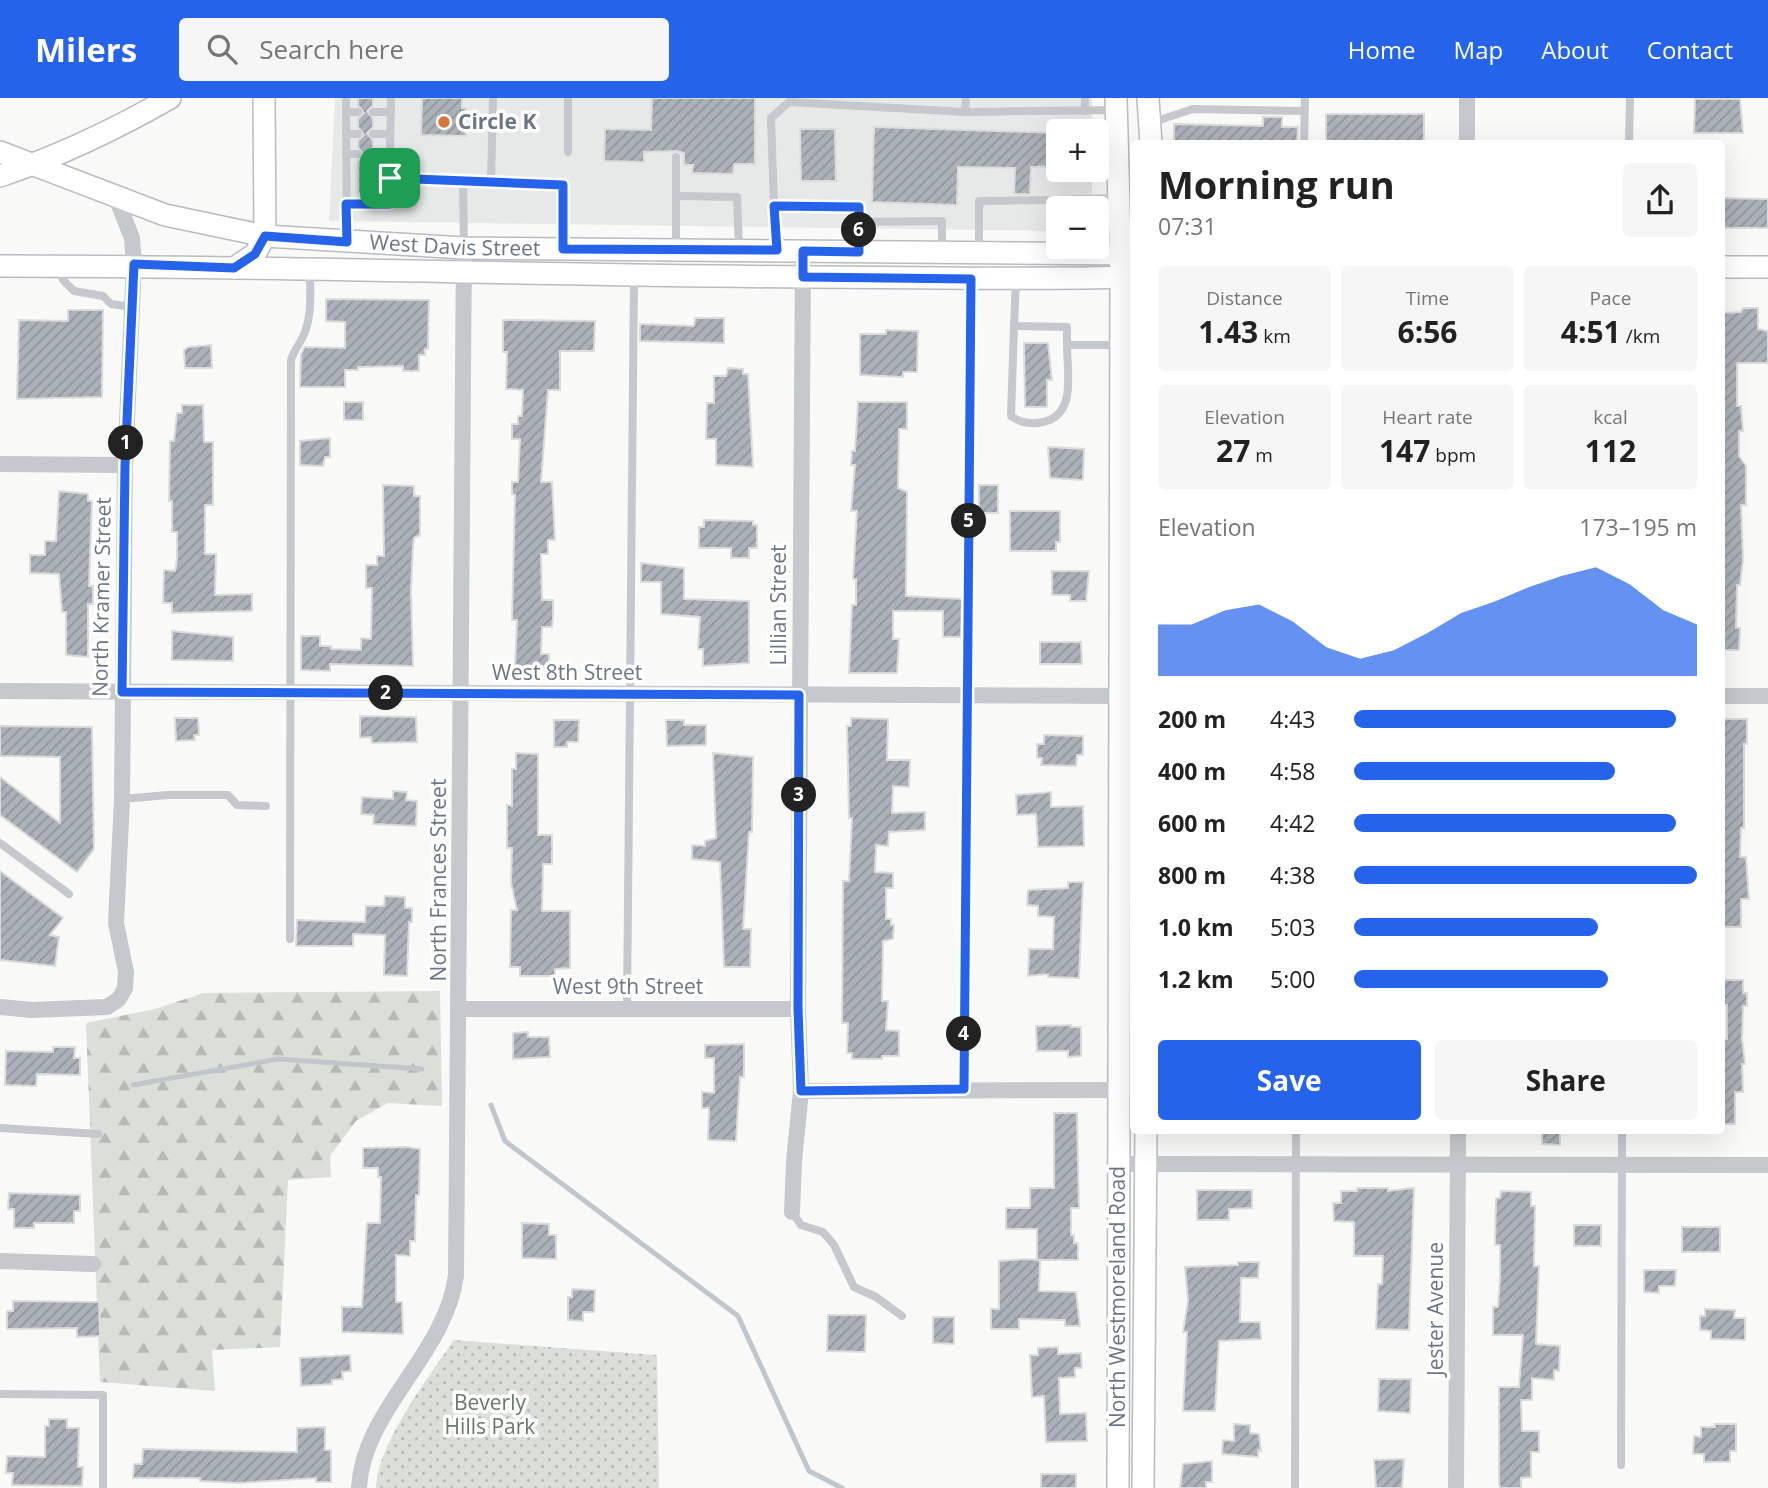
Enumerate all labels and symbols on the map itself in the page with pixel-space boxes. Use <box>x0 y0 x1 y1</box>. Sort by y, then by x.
place label: Circle K <box>458 107 536 135</box>
marker: Circle K <box>436 114 452 130</box>
pin <box>360 148 420 208</box>
pin: 6 <box>842 212 876 248</box>
street label: West Davis Street <box>369 227 541 262</box>
pin: 1 <box>108 426 144 460</box>
street label: North Kramer Street <box>85 497 117 697</box>
pin: 5 <box>951 504 986 538</box>
street label: Lillian Street <box>764 545 792 665</box>
street label: West 8th Street <box>492 658 642 686</box>
pin: 2 <box>368 676 404 710</box>
pin: 3 <box>782 778 816 812</box>
street label: North Frances Street <box>424 779 452 981</box>
street label: West 9th Street <box>553 972 703 1000</box>
pin: 4 <box>946 1016 982 1052</box>
street label: North Westmoreland Road <box>1103 1166 1131 1428</box>
street label: Jester Avenue <box>1421 1242 1449 1378</box>
park label: Beverly Hills Park <box>445 1388 535 1440</box>

